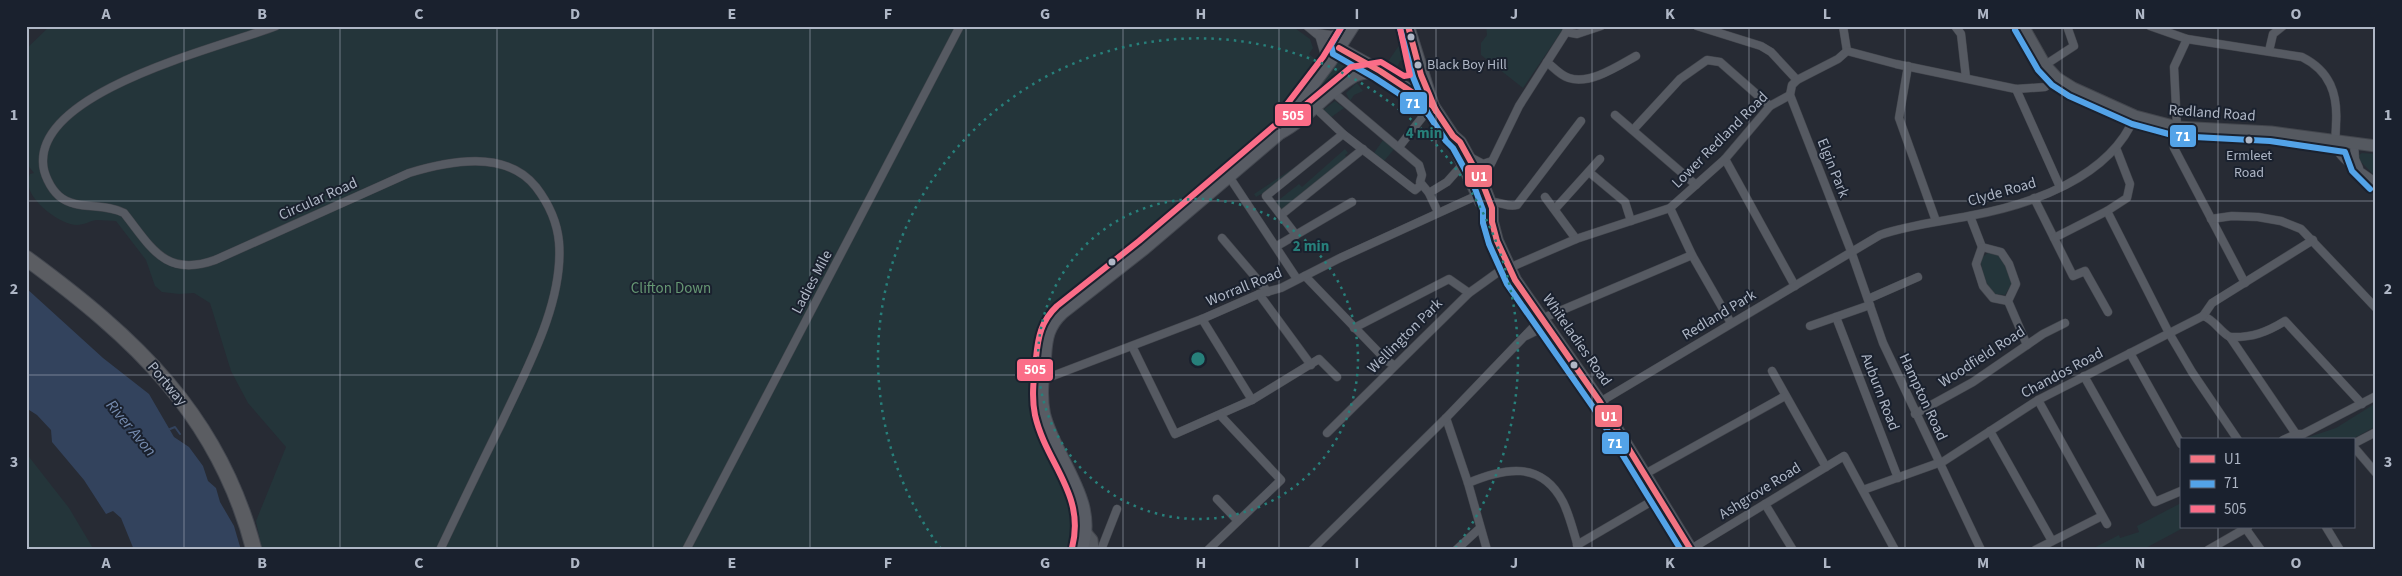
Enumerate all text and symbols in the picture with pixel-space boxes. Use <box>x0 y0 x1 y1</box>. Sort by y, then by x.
text: A <box>100 3 111 25</box>
text: B <box>257 3 267 25</box>
text: C <box>414 3 424 25</box>
text: D <box>570 3 580 25</box>
text: E <box>728 3 736 25</box>
text: F <box>884 3 892 25</box>
text: G <box>1040 3 1050 25</box>
text: H <box>1196 3 1206 25</box>
text: I <box>1355 3 1359 25</box>
text: J <box>1510 3 1518 25</box>
text: K <box>1665 3 1675 25</box>
text: L <box>1823 3 1831 25</box>
text: M <box>1977 3 1989 25</box>
text: N <box>2135 3 2145 25</box>
text: O <box>2291 3 2302 25</box>
unlabelled marker <box>1406 32 1416 42</box>
place label: Black Boy Hill <box>1427 55 1507 75</box>
marker: Black Boy Hill <box>1413 60 1423 70</box>
street label: Lower Redland Road <box>1667 87 1773 193</box>
line badge: 71 <box>1399 91 1428 115</box>
text: 71 <box>1406 94 1420 114</box>
street label: Redland Road <box>2168 99 2256 127</box>
line badge: 505 <box>1274 103 1312 127</box>
text: 1 <box>10 104 18 126</box>
text: 1 <box>2384 104 2392 126</box>
text: 505 <box>1282 106 1304 126</box>
text: 4 min <box>1406 123 1442 144</box>
line badge: 71 <box>2169 124 2197 148</box>
text: 71 <box>2176 127 2190 147</box>
street label: Elgin Park <box>1812 135 1855 201</box>
marker: Ermleet Road <box>2244 135 2254 145</box>
place label: Ermleet Road <box>2226 146 2272 183</box>
line badge: U1 <box>1464 164 1493 188</box>
text: U1 <box>1471 167 1487 187</box>
street label: Circular Road <box>275 172 361 226</box>
street label: Clyde Road <box>1965 172 2039 212</box>
text: 2 min <box>1293 236 1329 257</box>
street label: Ladies Mile <box>786 246 838 318</box>
unlabelled marker <box>1107 257 1117 267</box>
street label: Worrall Road <box>1203 262 1285 312</box>
text: 2 <box>10 278 18 300</box>
park label: Clifton Down <box>631 278 711 299</box>
text: 2 <box>2384 278 2392 300</box>
street label: Redland Park <box>1678 284 1761 345</box>
street label: Whiteladies Road <box>1537 290 1617 390</box>
street label: Wellington Park <box>1363 293 1448 378</box>
street label: Woodfield Road <box>1935 321 2029 393</box>
street label: Chandos Road <box>2017 343 2107 403</box>
centre of rings <box>1189 350 1207 368</box>
street label: Auburn Road <box>1856 350 1904 434</box>
street label: Hampton Road <box>1894 350 1952 444</box>
street label: Portway <box>142 357 192 411</box>
line badge: 505 <box>1016 358 1054 382</box>
text: 505 <box>1024 360 1046 380</box>
unlabelled marker <box>1569 360 1579 370</box>
water label: River Avon <box>101 395 161 461</box>
line badge: U1 <box>1594 404 1623 428</box>
text: U1 <box>1601 407 1617 427</box>
line badge: 71 <box>1601 431 1630 455</box>
text: 71 <box>1608 434 1622 454</box>
legend <box>2180 438 2354 528</box>
text: U1 <box>2224 449 2241 470</box>
text: 3 <box>10 451 18 473</box>
text: 3 <box>2384 451 2392 473</box>
street label: Ashgrove Road <box>1715 457 1805 525</box>
text: 71 <box>2224 473 2239 494</box>
text: 505 <box>2224 499 2246 520</box>
text: A <box>100 552 111 574</box>
text: B <box>257 552 267 574</box>
text: C <box>414 552 424 574</box>
text: D <box>570 552 580 574</box>
text: E <box>728 552 736 574</box>
text: F <box>884 552 892 574</box>
text: G <box>1040 552 1050 574</box>
text: H <box>1196 552 1206 574</box>
text: I <box>1355 552 1359 574</box>
text: J <box>1510 552 1518 574</box>
text: K <box>1665 552 1675 574</box>
text: L <box>1823 552 1831 574</box>
text: M <box>1977 552 1989 574</box>
text: N <box>2135 552 2145 574</box>
text: O <box>2291 552 2302 574</box>

